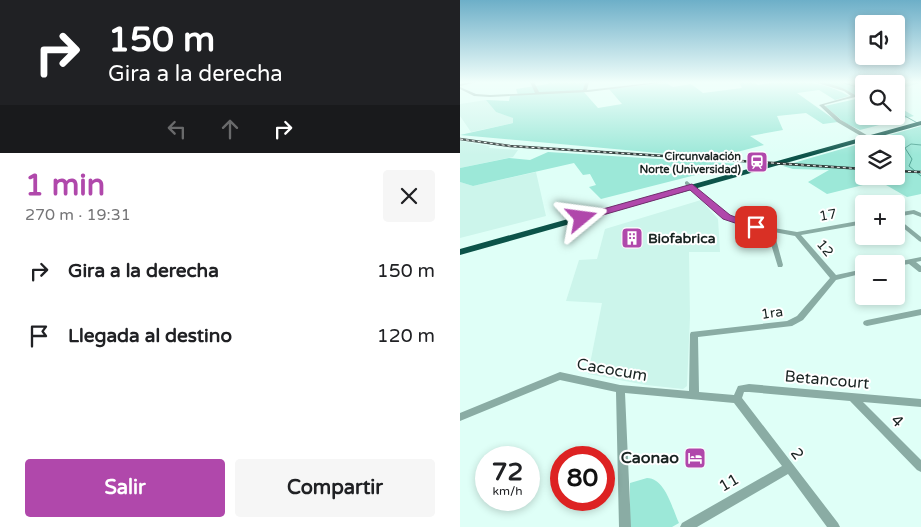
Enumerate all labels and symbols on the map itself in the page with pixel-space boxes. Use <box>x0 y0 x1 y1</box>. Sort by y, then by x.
place label: Circunvalación Norte (Universidad) <box>640 150 742 176</box>
station icon: Circunvalación Norte (Universidad) <box>745 150 769 174</box>
position arrow <box>555 191 607 243</box>
street label: 17 <box>818 205 838 225</box>
pin <box>735 206 777 248</box>
building icon: Biofabrica <box>620 226 644 250</box>
place label: Biofabrica <box>648 230 716 247</box>
street label: 12 <box>813 236 837 260</box>
street label: 1ra <box>760 303 784 323</box>
street label: Cacocum <box>575 354 649 386</box>
street label: Betancourt <box>784 366 870 394</box>
street label: 4 <box>886 410 908 432</box>
street label: 2 <box>786 444 808 464</box>
speed limit sign: 80 <box>550 446 615 511</box>
hotel icon: Caonao <box>683 446 707 470</box>
place label: Caonao <box>621 448 679 468</box>
street label: 11 <box>715 469 743 497</box>

